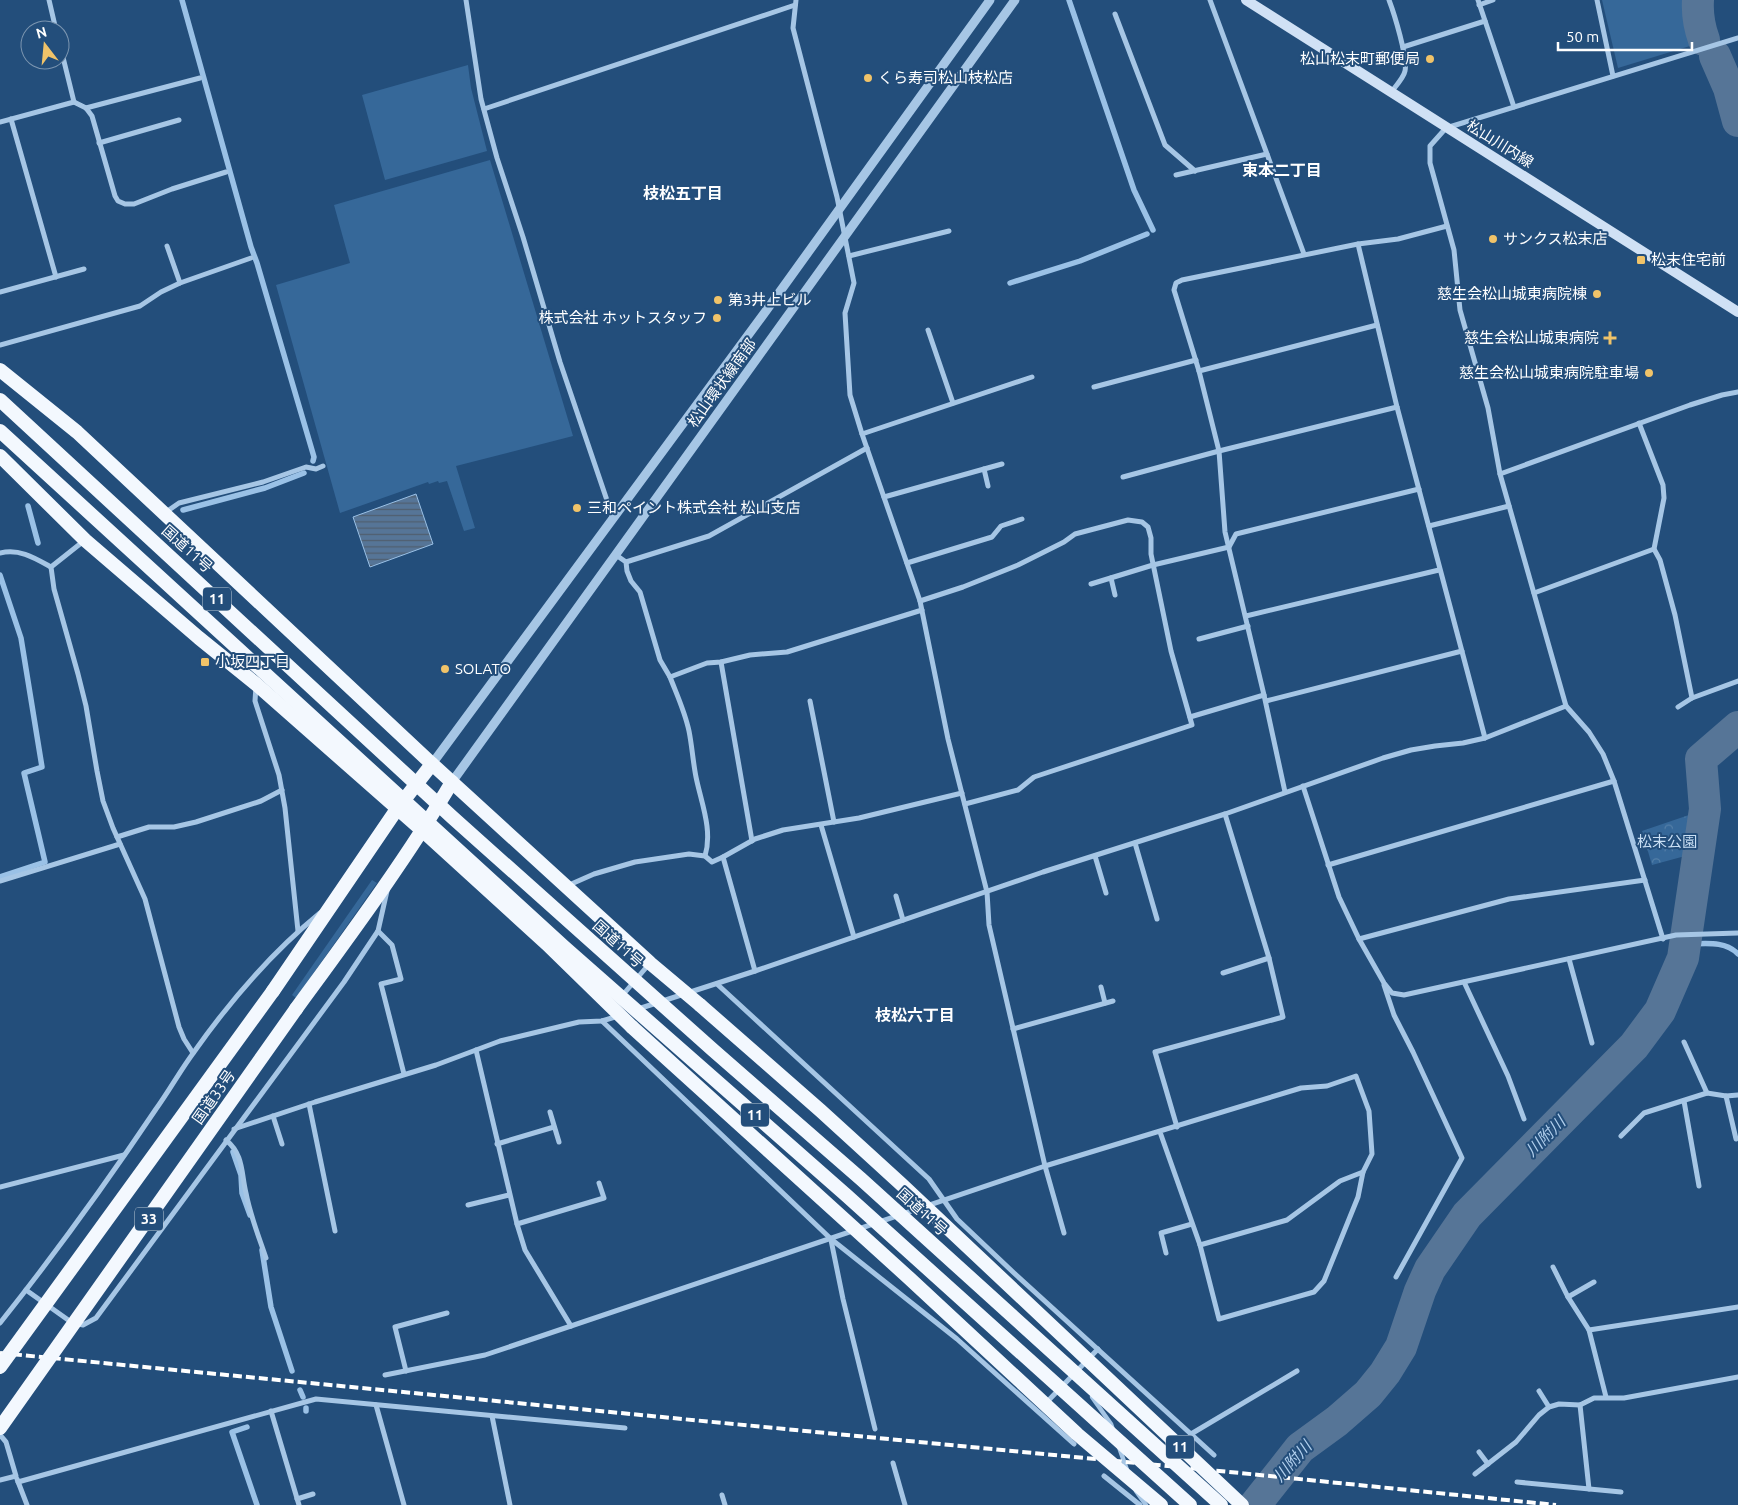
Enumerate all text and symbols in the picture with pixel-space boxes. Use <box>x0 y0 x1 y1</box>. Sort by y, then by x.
north arrow <box>20 20 70 70</box>
scale bar <box>1558 20 1692 52</box>
text: N <box>34 23 49 42</box>
text: 50 m <box>1566 28 1599 45</box>
place label: 松山松末町郵便局 <box>1300 50 1420 67</box>
marker: 松山松末町郵便局 <box>1424 53 1436 65</box>
place label: くら寿司松山枝松店 <box>878 69 1013 86</box>
marker: くら寿司松山枝松店 <box>862 72 874 84</box>
street label: 松山川内線 <box>1464 116 1537 171</box>
district label: 束本二丁目 <box>1242 161 1322 179</box>
district label: 枝松五丁目 <box>643 184 723 202</box>
place label: サンクス松末店 <box>1503 230 1608 247</box>
marker: サンクス松末店 <box>1487 233 1499 245</box>
place label: 松末住宅前 <box>1651 251 1726 268</box>
marker: 松末住宅前 <box>1635 254 1647 266</box>
place label: 慈生会松山城東病院棟 <box>1437 285 1587 302</box>
marker: 慈生会松山城東病院棟 <box>1591 288 1603 300</box>
place label: 第3井上ビル <box>728 291 811 308</box>
marker: 第3井上ビル <box>712 294 724 306</box>
place label: 株式会社 ホットスタッフ <box>539 309 707 326</box>
marker: 株式会社 ホットスタッフ <box>711 312 723 324</box>
place label: 慈生会松山城東病院 <box>1464 329 1599 346</box>
marker: 慈生会松山城東病院 <box>1603 331 1617 345</box>
street label: 松山環状線南部 <box>684 335 759 430</box>
place label: 慈生会松山城東病院駐車場 <box>1459 364 1639 381</box>
marker: 慈生会松山城東病院駐車場 <box>1643 367 1655 379</box>
place label: 三和ペイント株式会社 松山支店 <box>587 499 800 516</box>
marker: 三和ペイント株式会社 松山支店 <box>571 502 583 514</box>
street label: 国道11号 <box>159 522 216 576</box>
road number: 11 <box>203 588 231 610</box>
place label: 小坂四丁目 <box>215 653 290 670</box>
marker: 小坂四丁目 <box>199 656 211 668</box>
place label: SOLATO <box>455 660 511 677</box>
marker: SOLATO <box>439 663 451 675</box>
park label: 松末公園 <box>1637 833 1697 850</box>
street label: 国道11号 <box>590 917 647 971</box>
district label: 枝松六丁目 <box>875 1006 955 1024</box>
street label: 国道33号 <box>189 1066 238 1127</box>
road number: 11 <box>741 1104 769 1126</box>
water label: 川附川 <box>1522 1111 1570 1159</box>
street label: 国道11号 <box>894 1185 951 1239</box>
road number: 33 <box>135 1208 163 1230</box>
road number: 11 <box>1166 1435 1194 1458</box>
water label: 川附川 <box>1269 1436 1316 1485</box>

